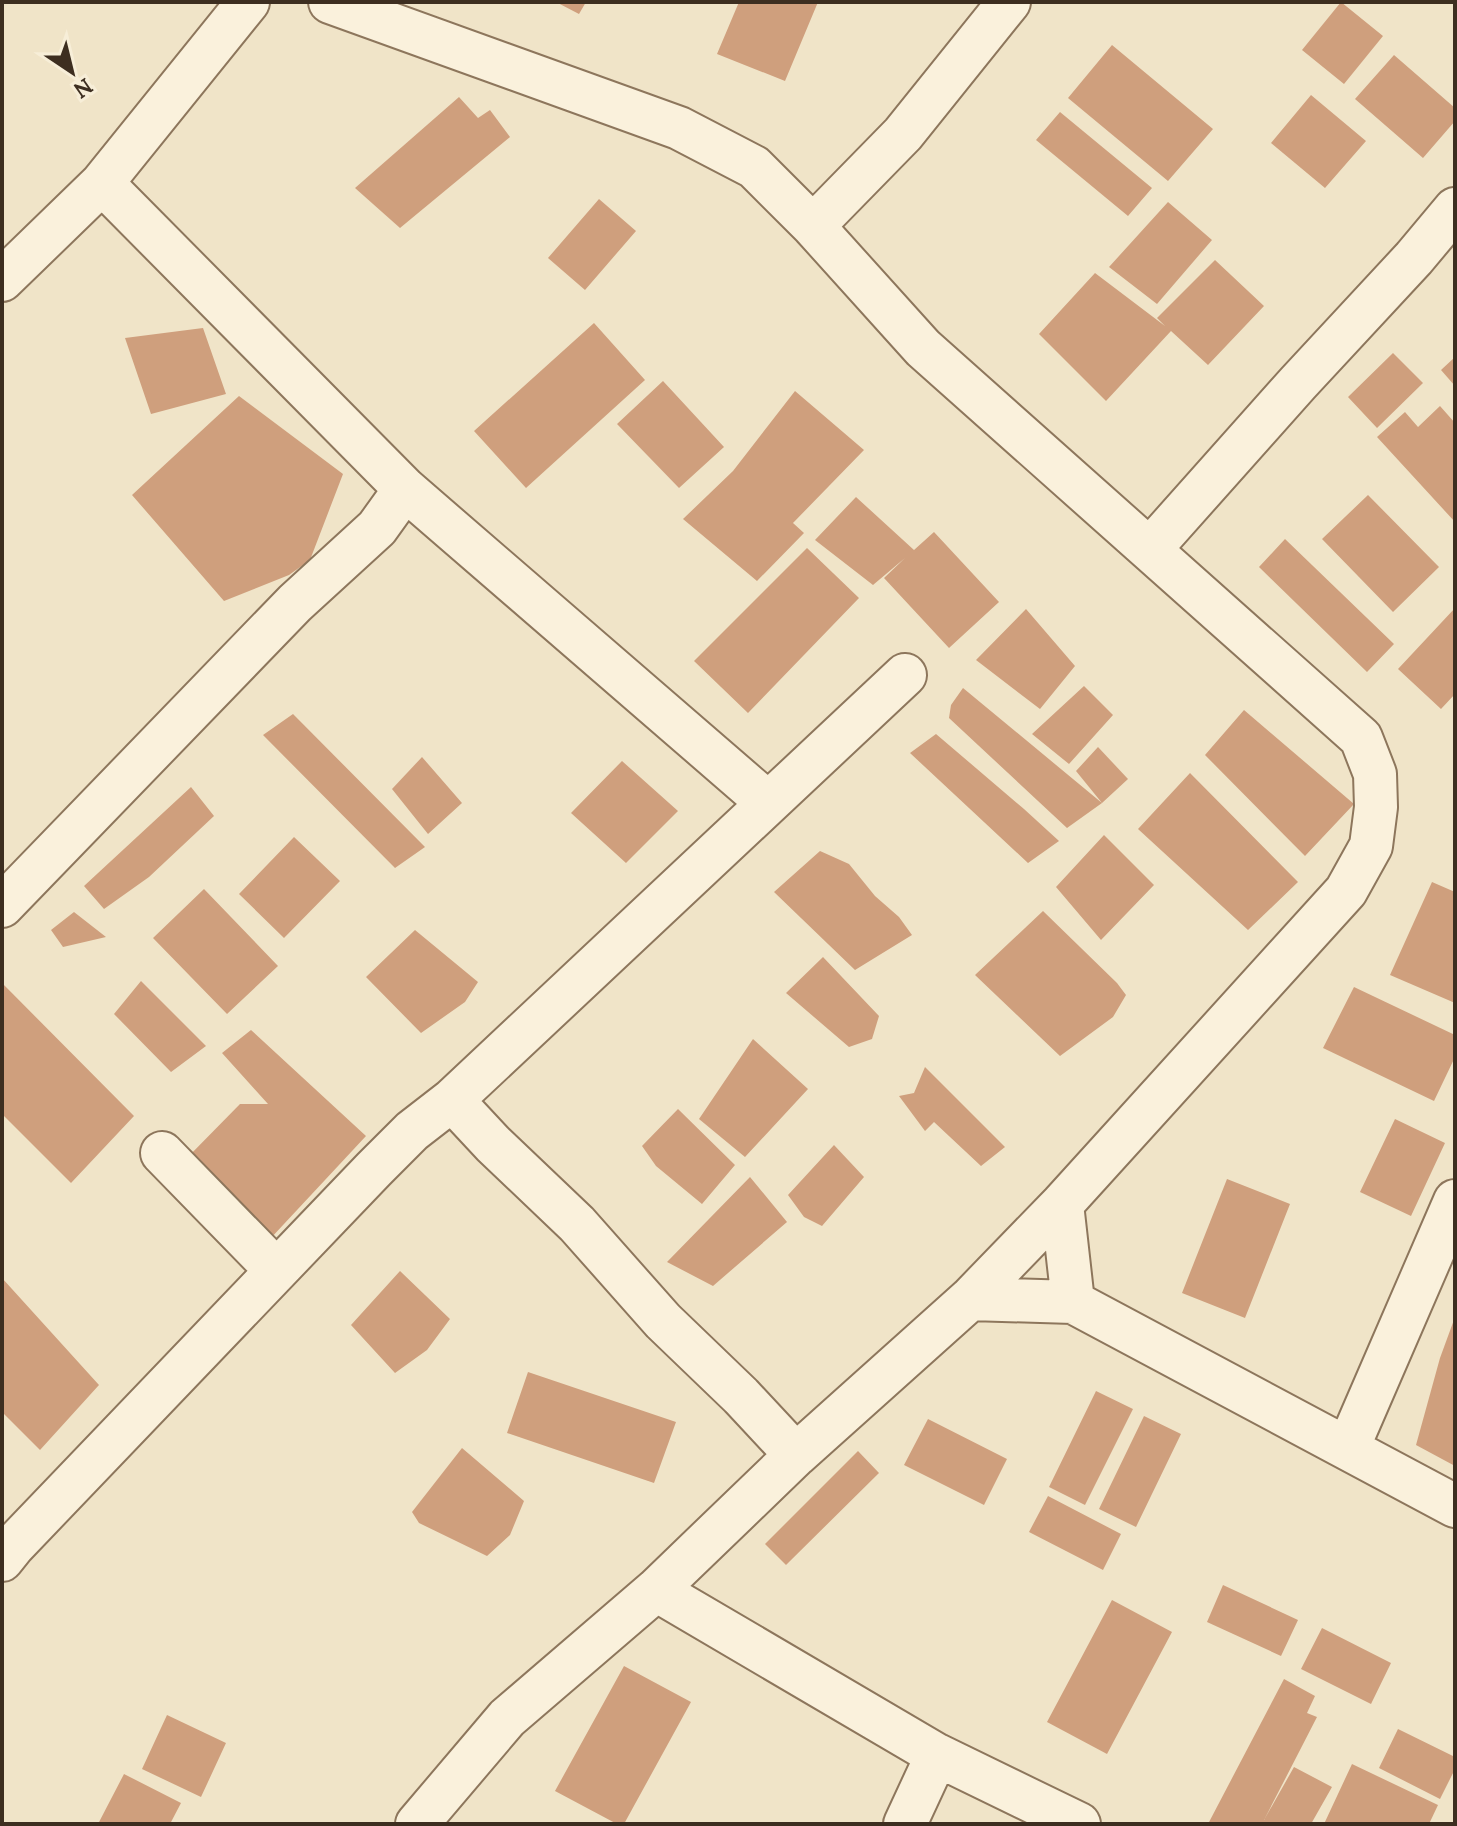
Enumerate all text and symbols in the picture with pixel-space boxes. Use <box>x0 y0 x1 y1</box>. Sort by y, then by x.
north arrow <box>32 32 112 112</box>
text: N <box>68 72 98 105</box>

